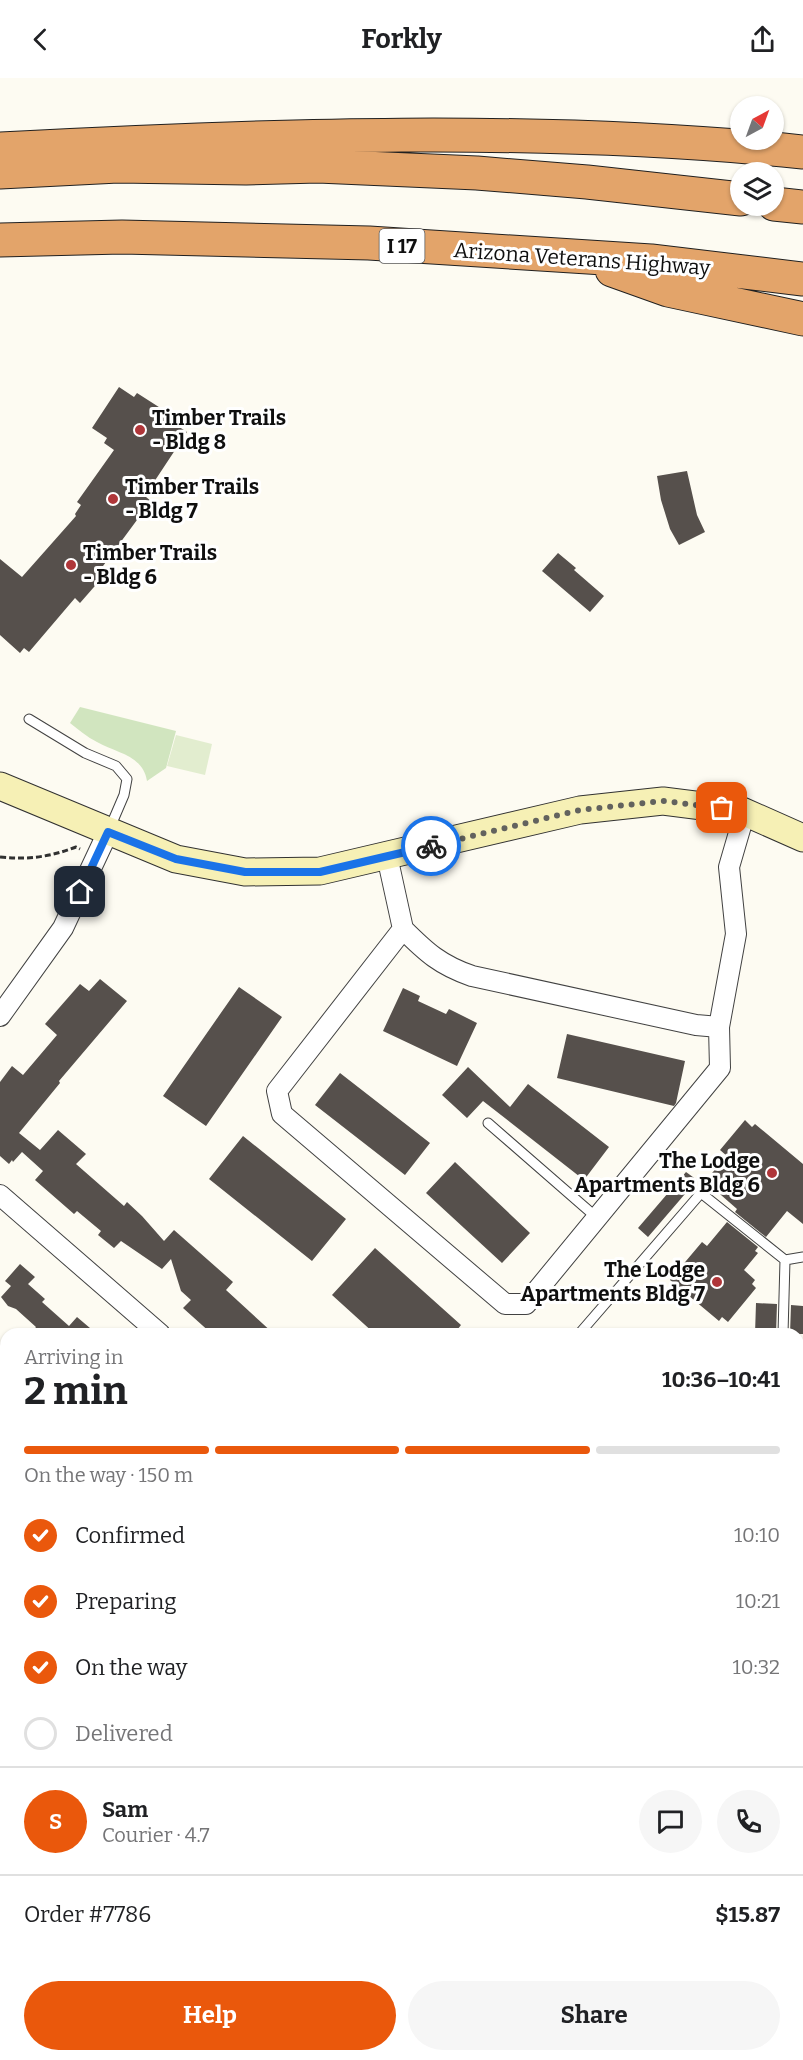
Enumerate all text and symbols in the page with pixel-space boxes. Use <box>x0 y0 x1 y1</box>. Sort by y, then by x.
icon: back <box>24 23 57 56</box>
text: Forkly <box>361 23 442 55</box>
icon: share <box>746 23 779 56</box>
north arrow <box>730 96 784 150</box>
map controls <box>730 96 784 216</box>
button: layers <box>730 162 784 216</box>
road number: I 17 <box>380 229 424 263</box>
street label: Arizona Veterans Highway <box>453 237 712 281</box>
place label: Timber Trails - Bldg 8 <box>152 405 286 455</box>
marker: Timber Trails - Bldg 8 <box>133 423 147 437</box>
place label: Timber Trails - Bldg 7 <box>125 474 259 524</box>
marker: Timber Trails - Bldg 7 <box>106 492 120 506</box>
place label: Timber Trails - Bldg 6 <box>83 540 217 590</box>
marker: Timber Trails - Bldg 6 <box>64 558 78 572</box>
pin <box>696 782 747 833</box>
icon: bag <box>705 791 738 824</box>
courier <box>401 816 461 876</box>
icon: bike <box>415 830 448 863</box>
pin <box>54 866 105 917</box>
icon: home <box>63 875 96 908</box>
place label: The Lodge Apartments Bldg 6 <box>574 1148 760 1198</box>
marker: The Lodge Apartments Bldg 6 <box>765 1166 779 1180</box>
place label: The Lodge Apartments Bldg 7 <box>520 1257 706 1307</box>
marker: The Lodge Apartments Bldg 7 <box>710 1275 724 1289</box>
text: Arriving in <box>24 1345 123 1369</box>
text: 10:36–10:41 <box>662 1366 780 1393</box>
text: 2 min <box>24 1368 128 1414</box>
text: On the way · 150 m <box>24 1463 193 1487</box>
icon: check <box>24 1519 57 1552</box>
text: Confirmed <box>75 1522 185 1549</box>
text: 10:10 <box>734 1523 780 1547</box>
icon: check <box>24 1585 57 1618</box>
text: Preparing <box>75 1588 177 1615</box>
text: 10:21 <box>736 1589 780 1613</box>
icon: check <box>24 1651 57 1684</box>
text: On the way <box>75 1654 187 1681</box>
text: 10:32 <box>733 1655 780 1679</box>
text: Delivered <box>75 1720 173 1747</box>
button: chat <box>639 1790 702 1853</box>
button: phone <box>717 1790 780 1853</box>
text: Sam <box>102 1796 148 1823</box>
text: S <box>49 1808 62 1835</box>
text: Courier · 4.7 <box>102 1823 210 1847</box>
text: Order #7786 <box>24 1901 151 1928</box>
text: $15.87 <box>715 1901 780 1928</box>
button: Help <box>24 1981 396 2050</box>
button: Share <box>408 1981 780 2050</box>

